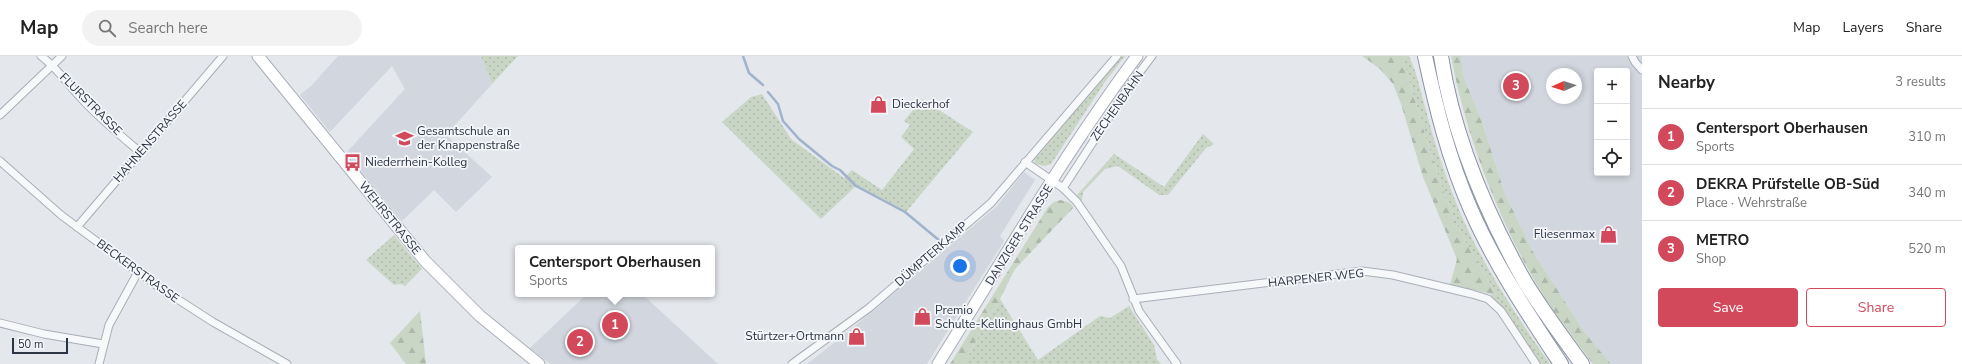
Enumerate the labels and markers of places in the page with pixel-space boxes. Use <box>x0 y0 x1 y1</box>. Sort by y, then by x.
pin: 3 <box>1503 71 1529 101</box>
shop icon: Dieckerhof <box>869 94 889 114</box>
place label: Dieckerhof <box>892 96 951 112</box>
place label: Gesamtschule an der Knappenstraße <box>417 123 520 153</box>
school or university icon: Gesamtschule an der Knappenstraße <box>394 128 414 148</box>
bus stop icon: Niederrhein-Kolleg <box>342 152 362 172</box>
place label: Niederrhein-Kolleg <box>365 154 467 170</box>
shop icon: Fliesenmax <box>1598 224 1618 244</box>
place label: Fliesenmax <box>1534 226 1596 242</box>
place label: Premio Schulte-Kellinghaus GmbH <box>935 302 1082 332</box>
shop icon: Premio Schulte-Kellinghaus GmbH <box>912 307 932 327</box>
pin: 1 <box>602 310 628 340</box>
shop icon: Stürtzer+Ortmann <box>847 326 867 346</box>
pin: 2 <box>567 327 593 357</box>
place label: Stürtzer+Ortmann <box>745 328 844 344</box>

